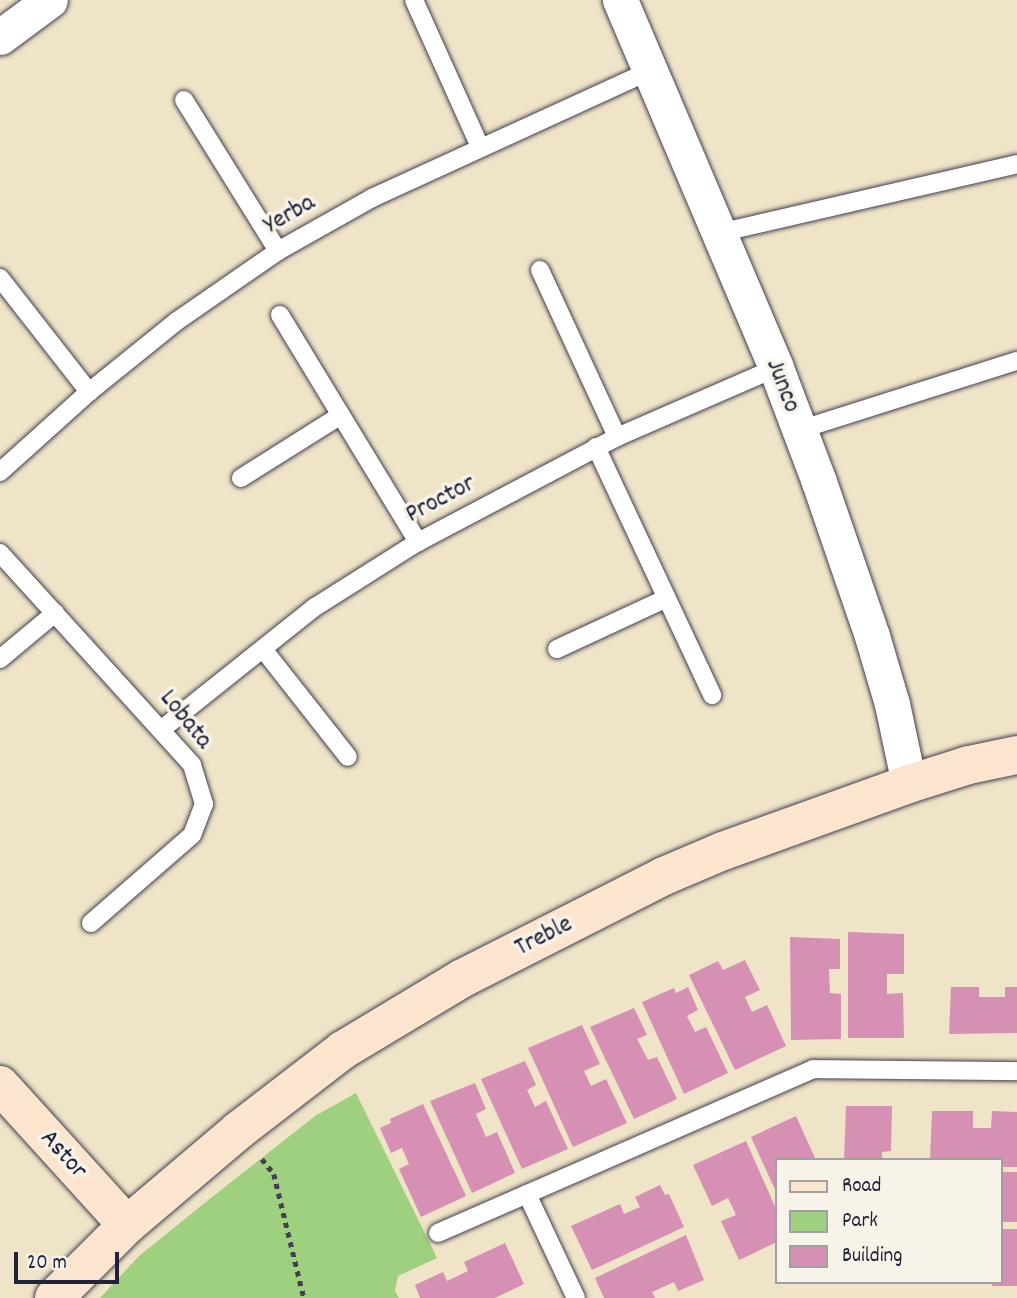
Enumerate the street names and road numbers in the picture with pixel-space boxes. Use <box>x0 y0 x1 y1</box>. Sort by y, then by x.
street label: Yerba <box>259 188 321 242</box>
street label: Junco <box>758 355 806 417</box>
street label: Proctor <box>401 469 481 531</box>
street label: Lobata <box>152 684 218 756</box>
street label: Treble <box>510 909 578 965</box>
street label: Astor <box>33 1124 93 1186</box>

